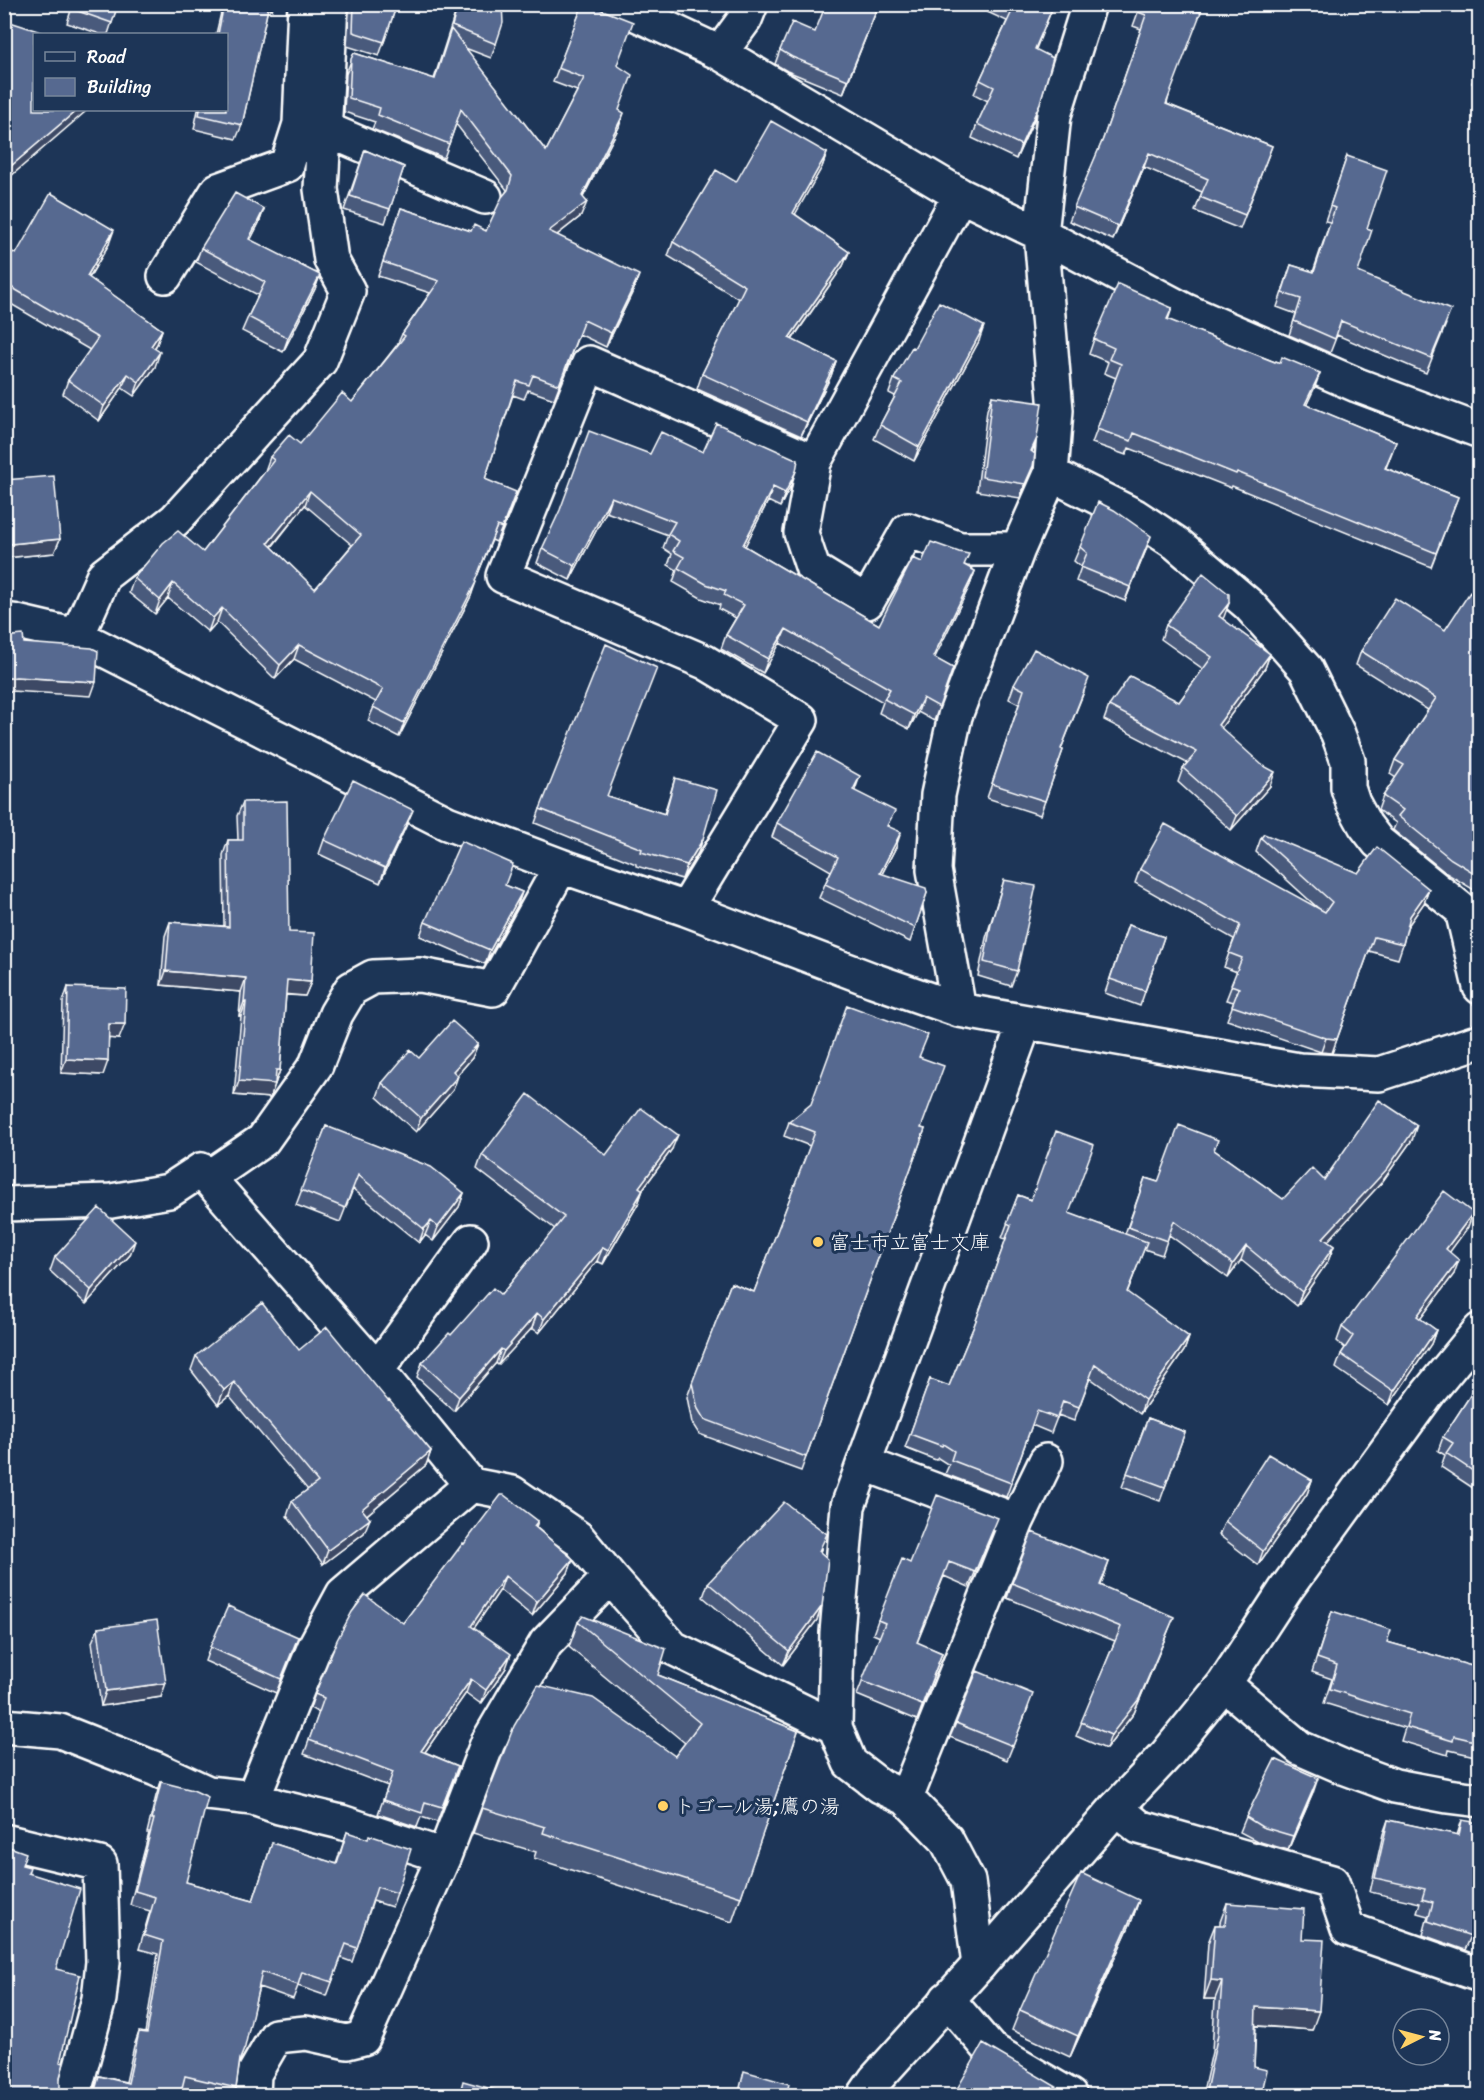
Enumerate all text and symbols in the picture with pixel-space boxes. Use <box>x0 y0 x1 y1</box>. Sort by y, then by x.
legend <box>33 33 228 111</box>
text: Road <box>87 41 127 73</box>
text: Building <box>87 71 151 103</box>
place label: 富士市立富士文庫 <box>830 1225 990 1260</box>
marker: 富士市立富士文庫 <box>811 1235 825 1249</box>
place label: トゴール湯;鷹の湯 <box>675 1789 840 1824</box>
marker: トゴール湯;鷹の湯 <box>656 1799 670 1813</box>
north arrow <box>1391 2007 1451 2067</box>
text: N <box>1420 2027 1451 2043</box>

